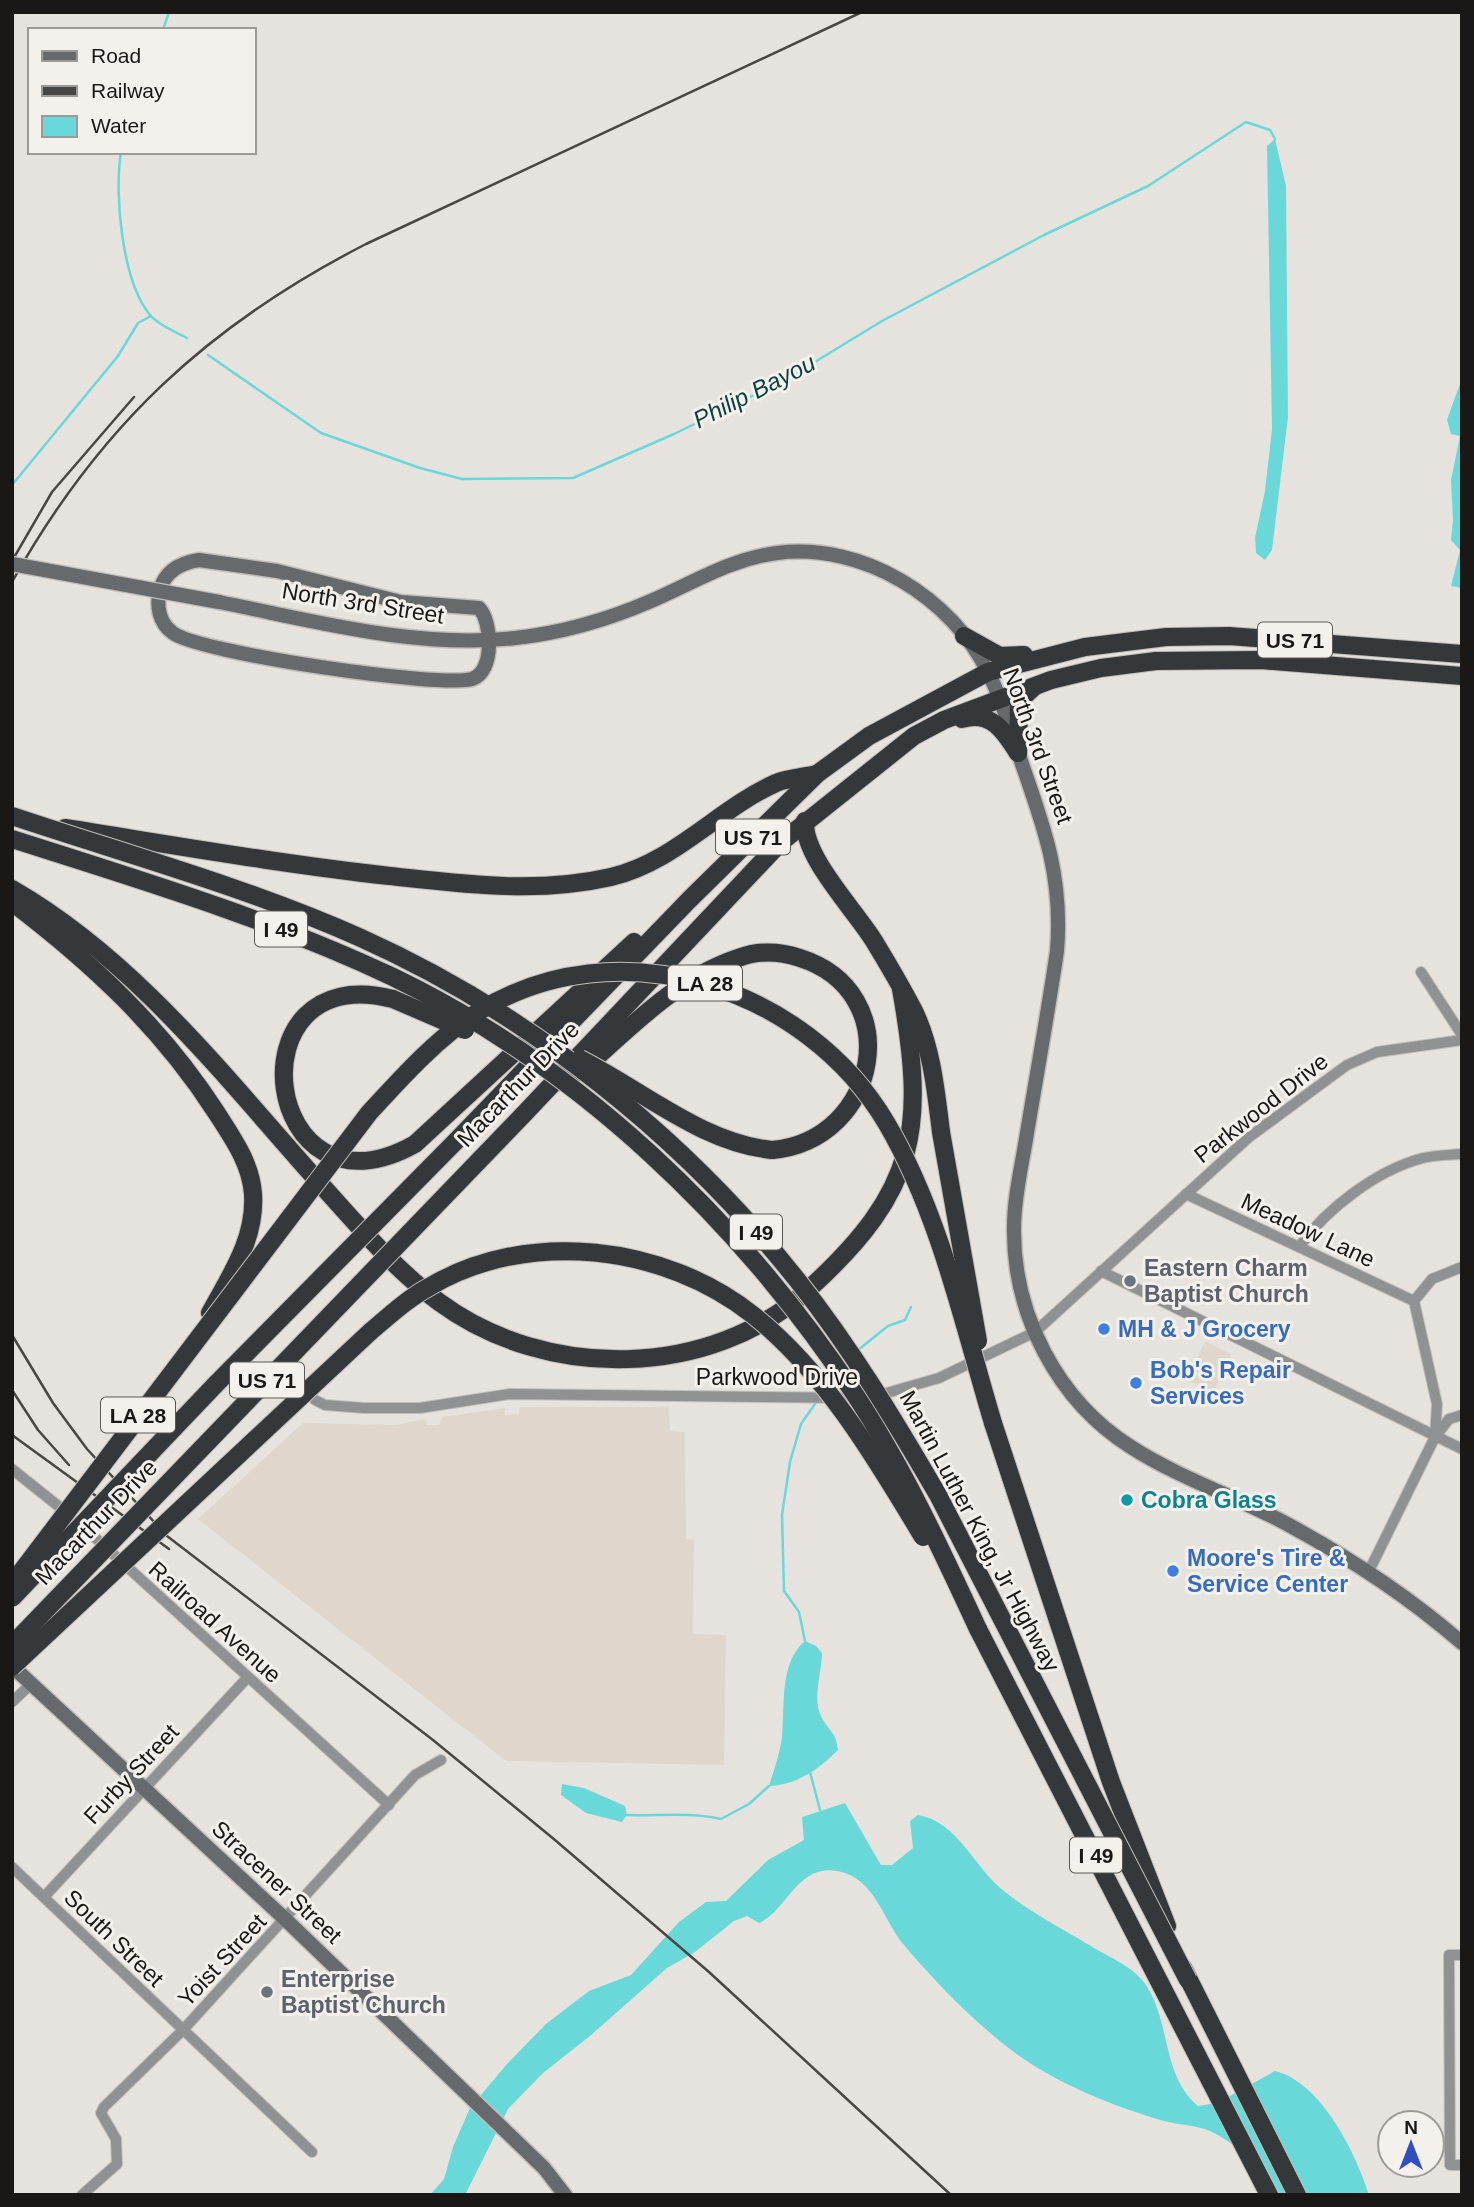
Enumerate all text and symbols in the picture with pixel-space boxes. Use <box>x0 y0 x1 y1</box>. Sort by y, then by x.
legend <box>28 28 256 154</box>
text: Road <box>91 44 141 67</box>
text: Railway <box>91 79 165 102</box>
text: Water <box>91 114 146 137</box>
water label: Philip Bayou <box>688 349 820 433</box>
street label: North 3rd Street <box>280 577 446 629</box>
road number: US 71 <box>1258 622 1332 658</box>
street label: North 3rd Street <box>998 665 1078 828</box>
road number: US 71 <box>716 820 790 854</box>
road number: I 49 <box>255 912 307 946</box>
road number: LA 28 <box>668 965 742 1000</box>
street label: Macarthur Drive <box>452 1016 584 1152</box>
street label: Parkwood Drive <box>1189 1048 1333 1168</box>
street label: Meadow Lane <box>1237 1188 1379 1272</box>
road number: I 49 <box>730 1214 782 1250</box>
place label: Eastern Charm Baptist Church <box>1144 1255 1309 1307</box>
marker: Eastern Charm Baptist Church <box>1122 1273 1138 1289</box>
place label: MH & J Grocery <box>1118 1316 1291 1342</box>
marker: MH & J Grocery <box>1096 1321 1112 1337</box>
place label: Bob's Repair Services <box>1150 1357 1291 1409</box>
road number: US 71 <box>230 1362 304 1398</box>
street label: Parkwood Drive <box>696 1364 858 1390</box>
marker: Bob's Repair Services <box>1128 1375 1144 1391</box>
street label: Martin Luther King, Jr Highway <box>895 1386 1066 1676</box>
road number: LA 28 <box>101 1398 175 1432</box>
street label: Macarthur Drive <box>30 1454 162 1590</box>
place label: Cobra Glass <box>1141 1487 1277 1513</box>
marker: Cobra Glass <box>1119 1492 1135 1508</box>
place label: Moore's Tire & Service Center <box>1187 1545 1348 1597</box>
street label: Railroad Avenue <box>144 1556 286 1688</box>
marker: Moore's Tire & Service Center <box>1165 1563 1181 1579</box>
street label: Furby Street <box>78 1718 184 1829</box>
street label: Stracener Street <box>207 1815 348 1949</box>
road number: I 49 <box>1070 1838 1122 1872</box>
street label: South Street <box>59 1884 169 1992</box>
street label: Yoist Street <box>173 1908 272 2012</box>
place label: Enterprise Baptist Church <box>281 1966 446 2018</box>
marker: Enterprise Baptist Church <box>259 1984 275 2000</box>
north arrow <box>1376 2109 1446 2179</box>
text: N <box>1404 2117 1418 2138</box>

